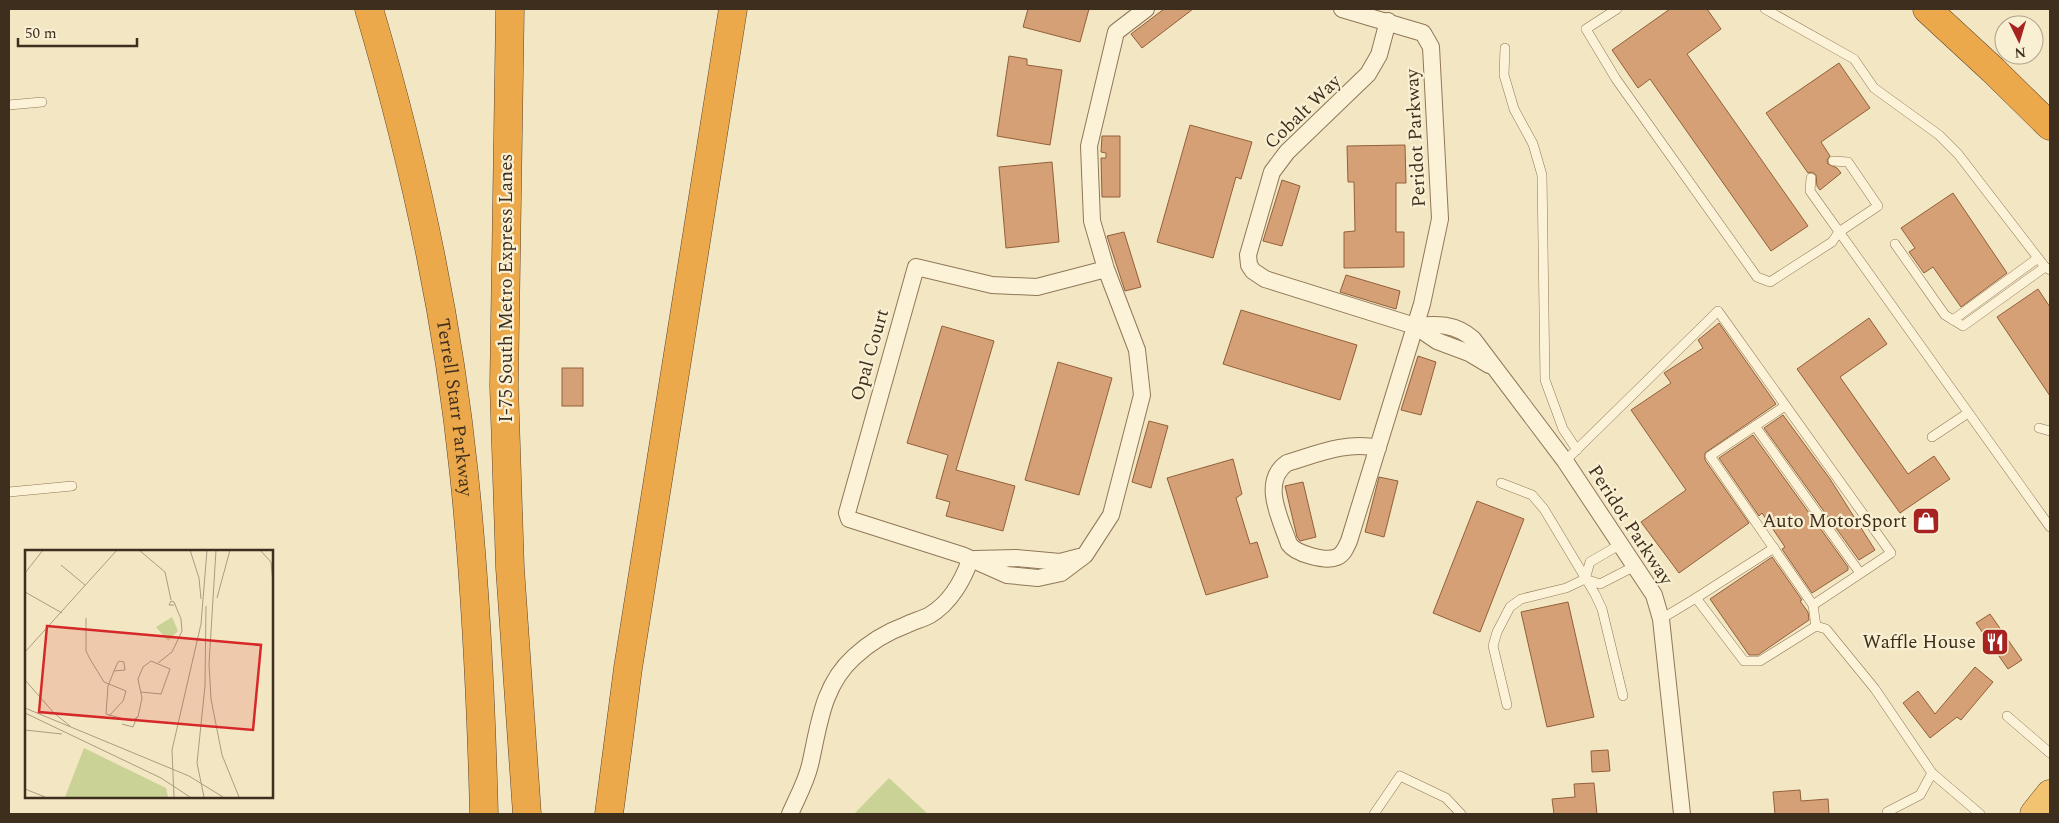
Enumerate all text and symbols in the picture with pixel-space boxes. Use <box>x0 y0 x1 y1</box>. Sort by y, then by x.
scale bar <box>18 15 136 47</box>
north arrow <box>1994 15 2044 65</box>
text: 50 m <box>25 22 57 45</box>
text: N <box>2013 41 2027 63</box>
street label: Cobalt Way <box>1258 67 1349 156</box>
street label: Peridot Parkway <box>1398 67 1434 208</box>
street label: I-75 South Metro Express Lanes <box>492 153 521 423</box>
street label: Opal Court <box>843 305 897 405</box>
street label: Terrell Starr Parkway <box>428 316 481 499</box>
street label: Peridot Parkway <box>1580 459 1680 592</box>
shop icon: Auto MotorSport <box>1911 506 1941 536</box>
place label: Auto MotorSport <box>1762 507 1907 536</box>
inset map <box>25 550 272 798</box>
restaurant icon: Waffle House <box>1980 627 2010 657</box>
place label: Waffle House <box>1862 628 1976 657</box>

